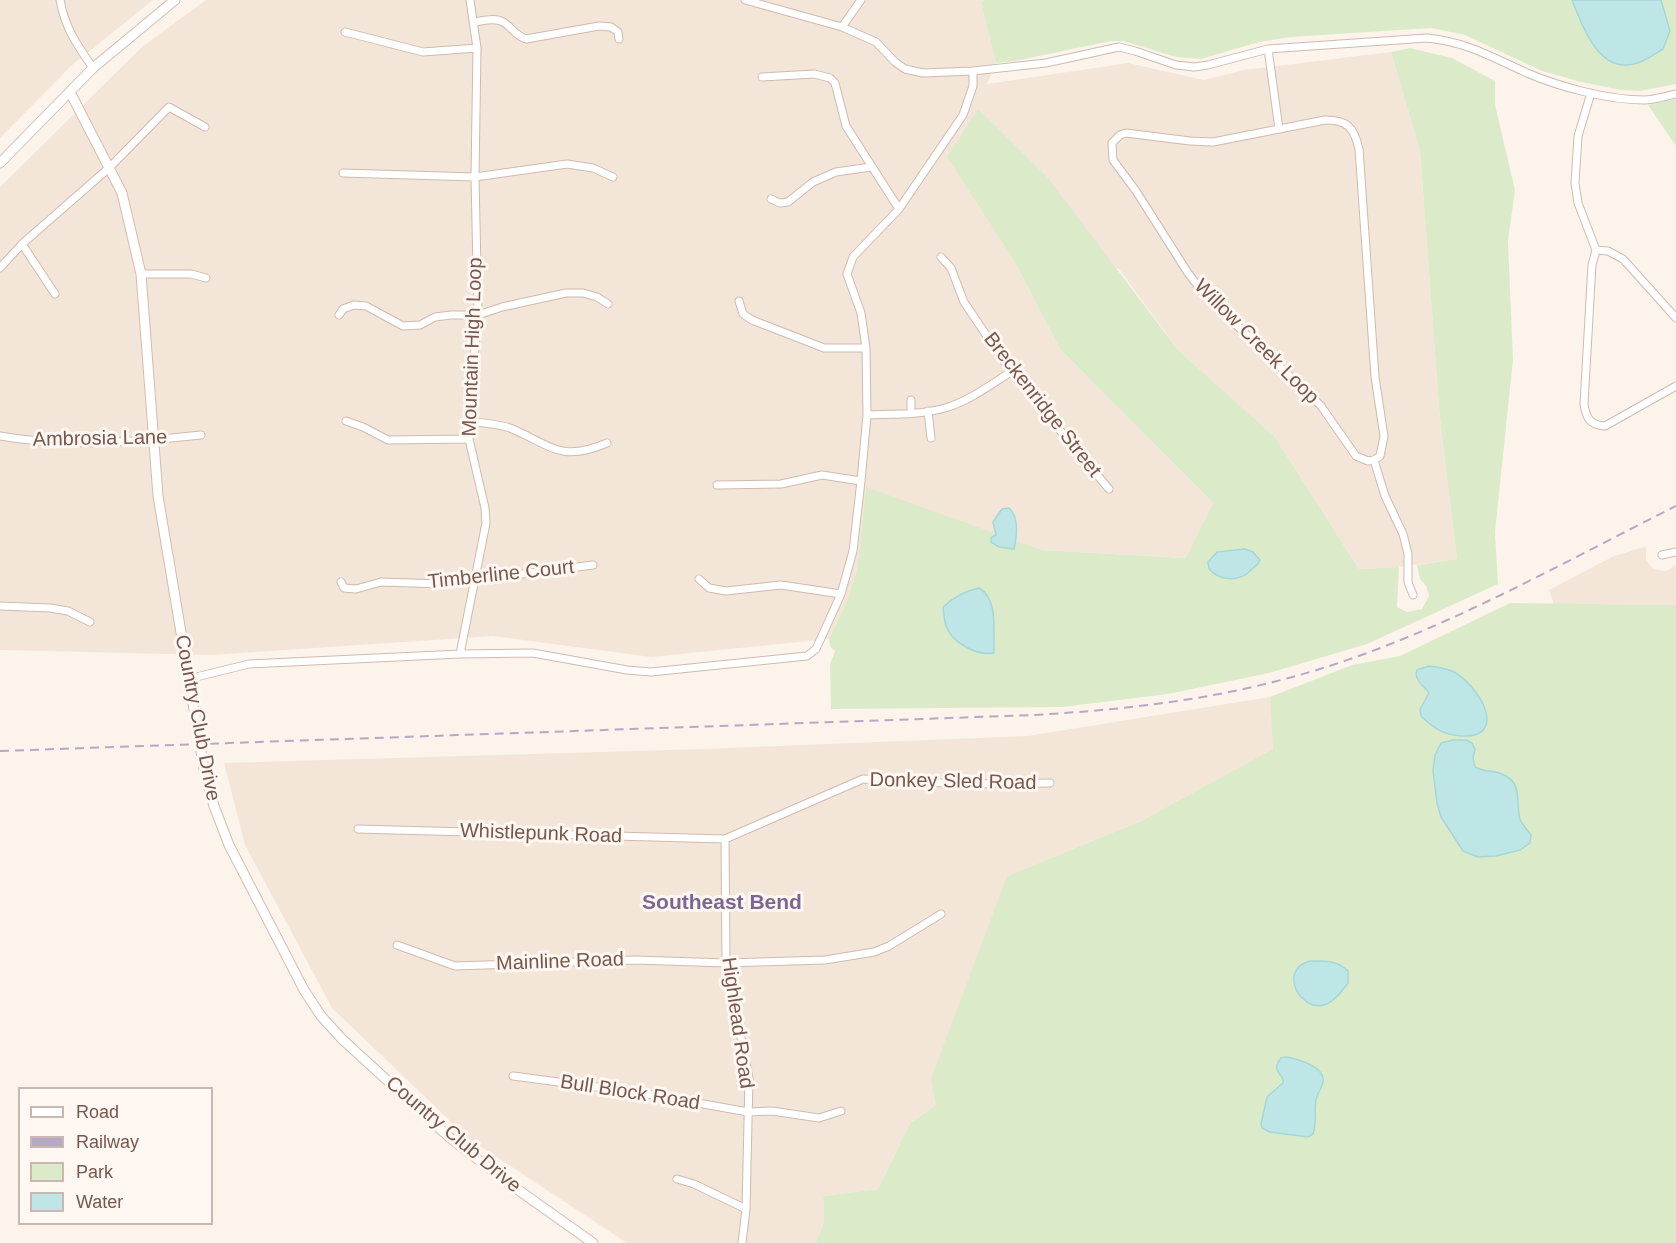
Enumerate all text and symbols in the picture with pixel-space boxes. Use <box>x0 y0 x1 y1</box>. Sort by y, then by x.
street label: Mountain High Loop <box>458 257 488 437</box>
street label: Willow Creek Loop <box>1189 275 1323 409</box>
street label: Breckenridge Street <box>978 328 1106 482</box>
street label: Ambrosia Lane <box>33 426 167 452</box>
street label: Timberline Court <box>427 555 575 595</box>
street label: Country Club Drive <box>169 633 225 803</box>
street label: Donkey Sled Road <box>869 769 1037 795</box>
street label: Whistlepunk Road <box>459 819 623 849</box>
district label: Southeast Bend <box>642 890 802 916</box>
street label: Mainline Road <box>496 948 624 976</box>
street label: Highlead Road <box>716 956 758 1090</box>
street label: Bull Block Road <box>558 1070 702 1116</box>
street label: Country Club Drive <box>381 1072 525 1198</box>
legend <box>18 1087 213 1225</box>
text: Road <box>76 1102 119 1122</box>
text: Railway <box>76 1132 139 1152</box>
text: Park <box>76 1162 113 1182</box>
text: Water <box>76 1192 123 1212</box>

